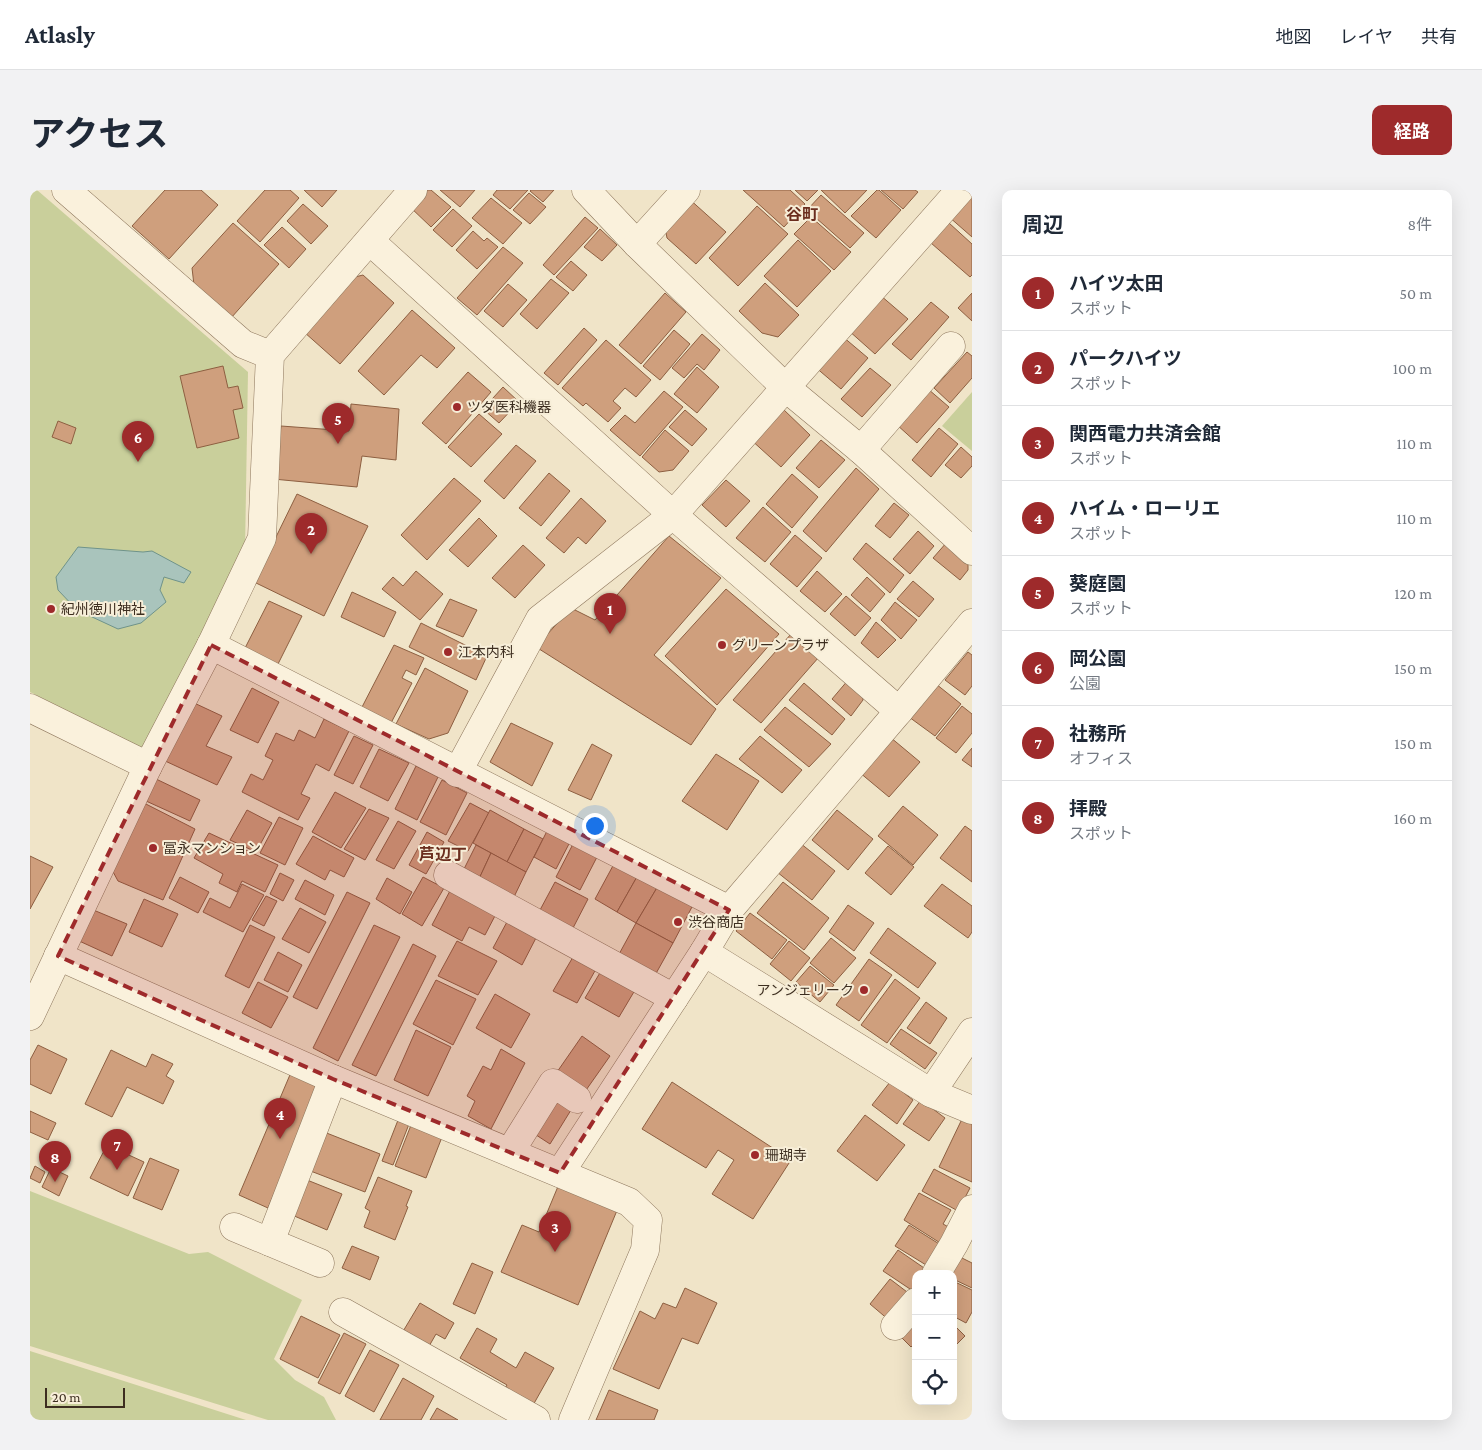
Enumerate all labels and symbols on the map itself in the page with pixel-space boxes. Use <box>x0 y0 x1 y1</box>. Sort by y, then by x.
district label: 谷町 <box>786 206 818 223</box>
place label: ツダ医科機器 <box>467 399 551 415</box>
marker: ツダ医科機器 <box>451 401 463 413</box>
pin: 5 <box>322 403 354 444</box>
pin: 6 <box>122 421 154 462</box>
pin: 2 <box>295 513 327 554</box>
pin: 1 <box>594 593 626 634</box>
place label: 紀州徳川神社 <box>61 601 145 617</box>
marker: 紀州徳川神社 <box>45 603 57 615</box>
place label: グリーンプラザ <box>732 637 829 653</box>
marker: グリーンプラザ <box>716 639 728 651</box>
place label: 江本内科 <box>458 644 514 660</box>
marker: 江本内科 <box>442 646 454 658</box>
your location <box>582 813 608 839</box>
place label: 冨永マンション <box>163 840 261 856</box>
marker: 冨永マンション <box>147 842 159 854</box>
district label: 芦辺丁 <box>419 846 467 863</box>
place label: 渋谷商店 <box>688 914 744 930</box>
marker: 渋谷商店 <box>672 916 684 928</box>
place label: アンジェリーク <box>757 982 854 998</box>
marker: アンジェリーク <box>858 984 870 996</box>
pin: 4 <box>264 1098 296 1139</box>
pin: 7 <box>101 1129 133 1170</box>
pin: 8 <box>39 1141 71 1182</box>
place label: 珊瑚寺 <box>765 1147 807 1163</box>
marker: 珊瑚寺 <box>749 1149 761 1161</box>
pin: 3 <box>539 1211 571 1252</box>
scale bar <box>45 1385 125 1408</box>

